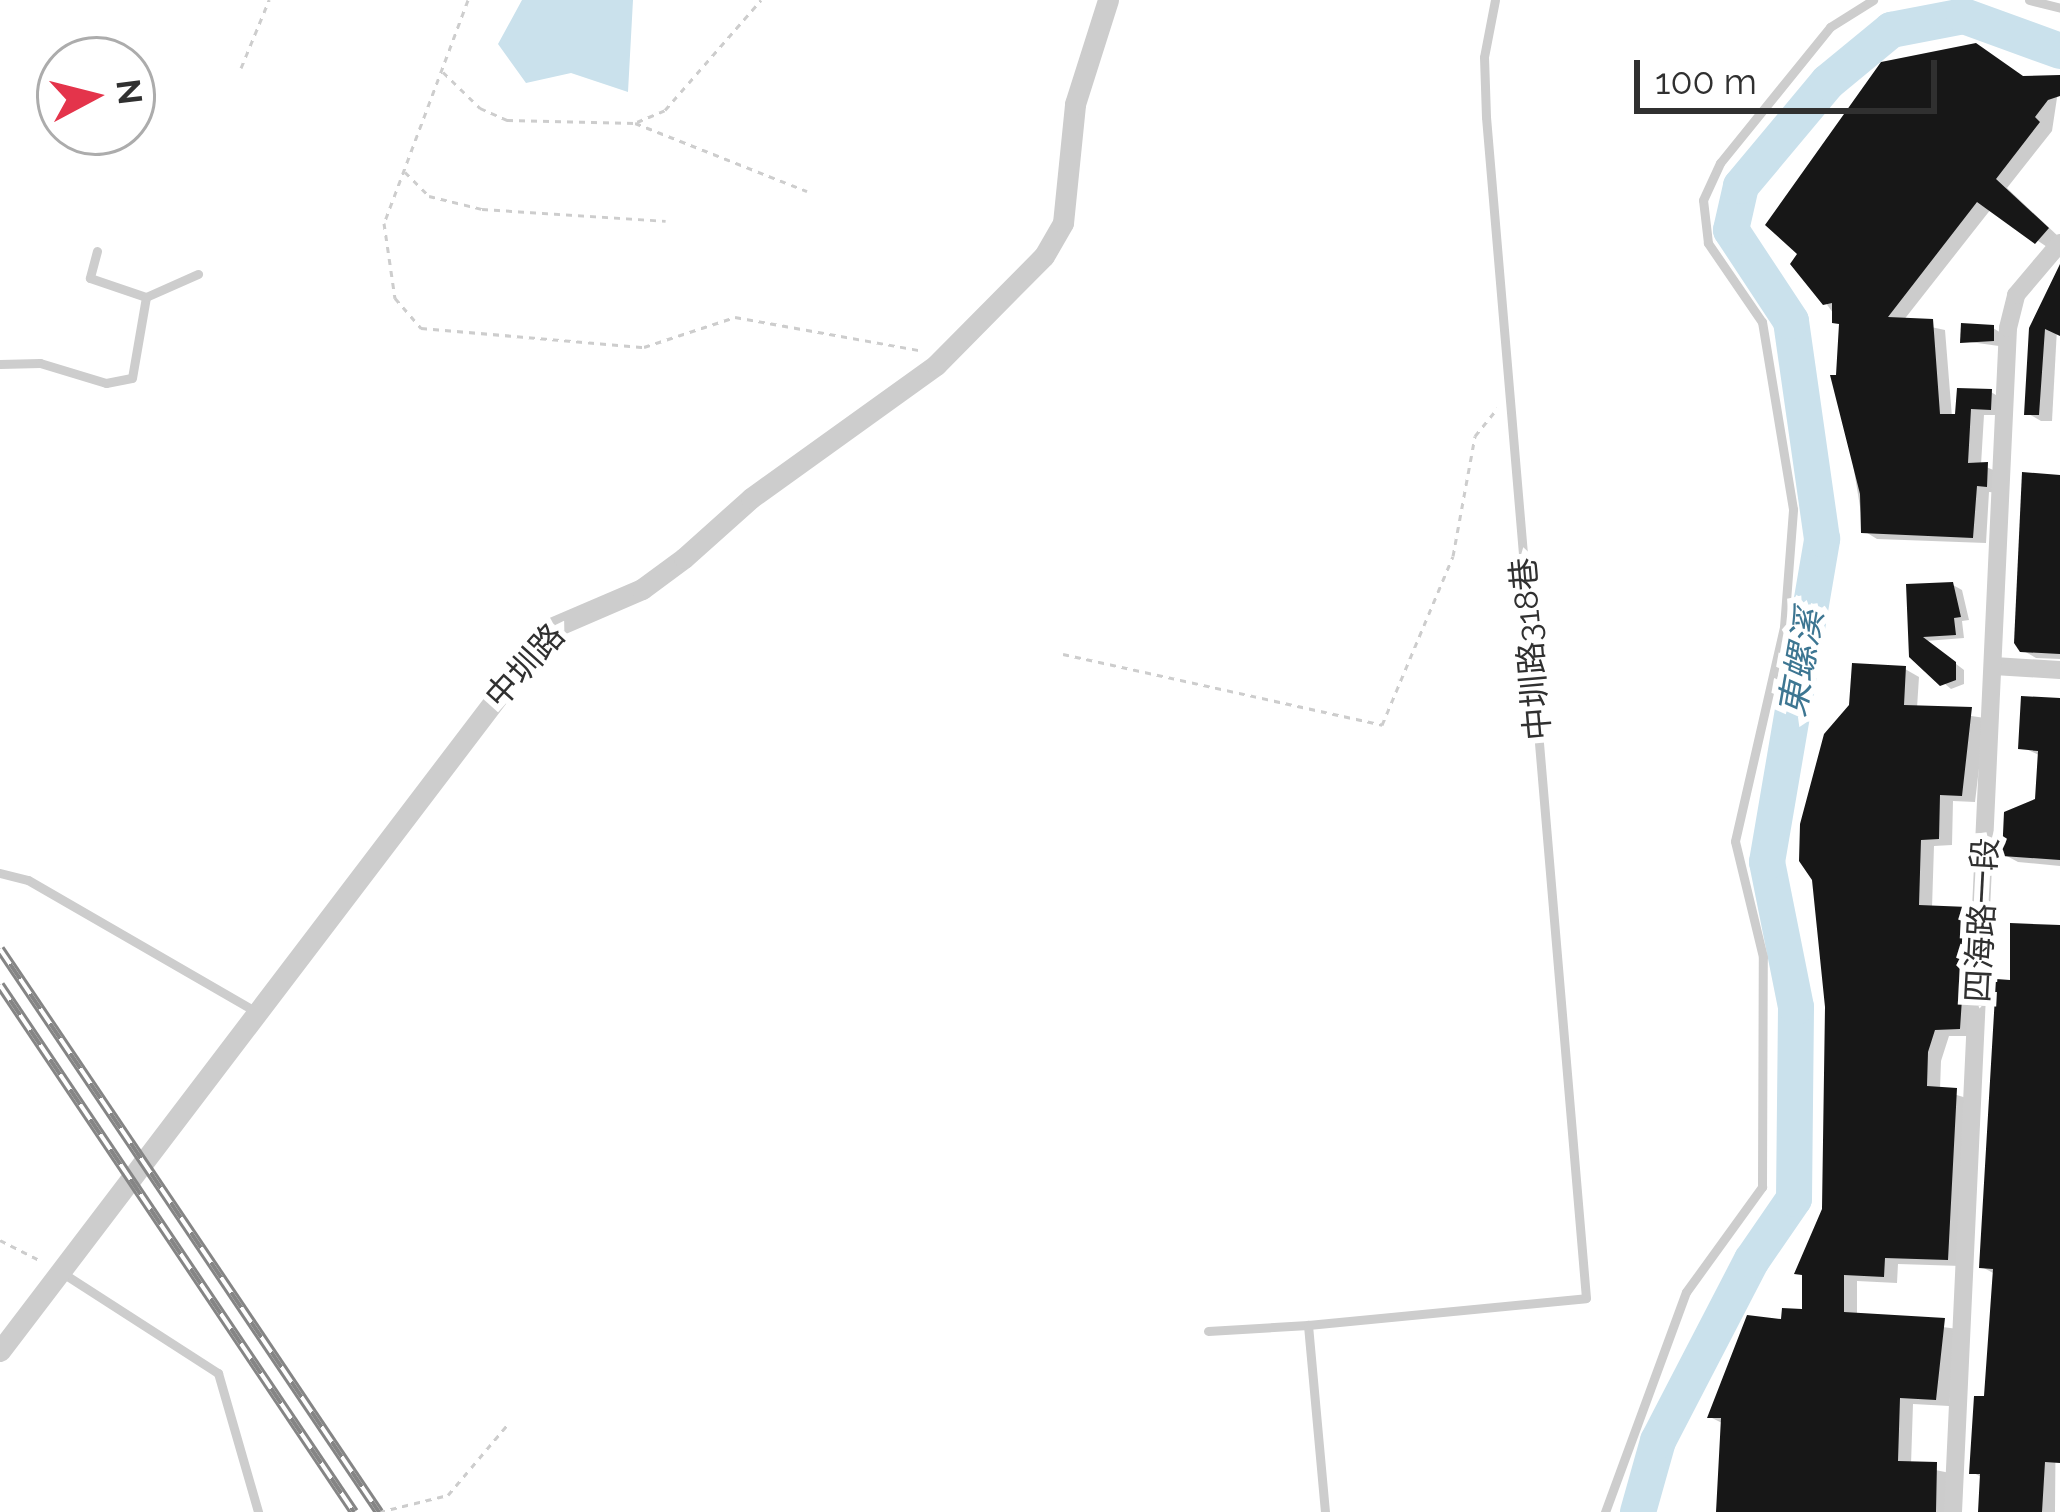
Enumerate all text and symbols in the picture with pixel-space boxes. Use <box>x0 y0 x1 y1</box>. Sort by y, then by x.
north arrow <box>36 36 156 156</box>
scale bar <box>1640 36 1943 110</box>
text: 100 m <box>1655 60 1757 102</box>
text: N <box>108 77 150 107</box>
street label: 中圳路318巷 <box>1503 556 1559 742</box>
water label: 東螺溪 <box>1770 606 1832 720</box>
street label: 中圳路 <box>477 616 573 716</box>
street label: 四海路一段 <box>1958 837 2006 1003</box>

